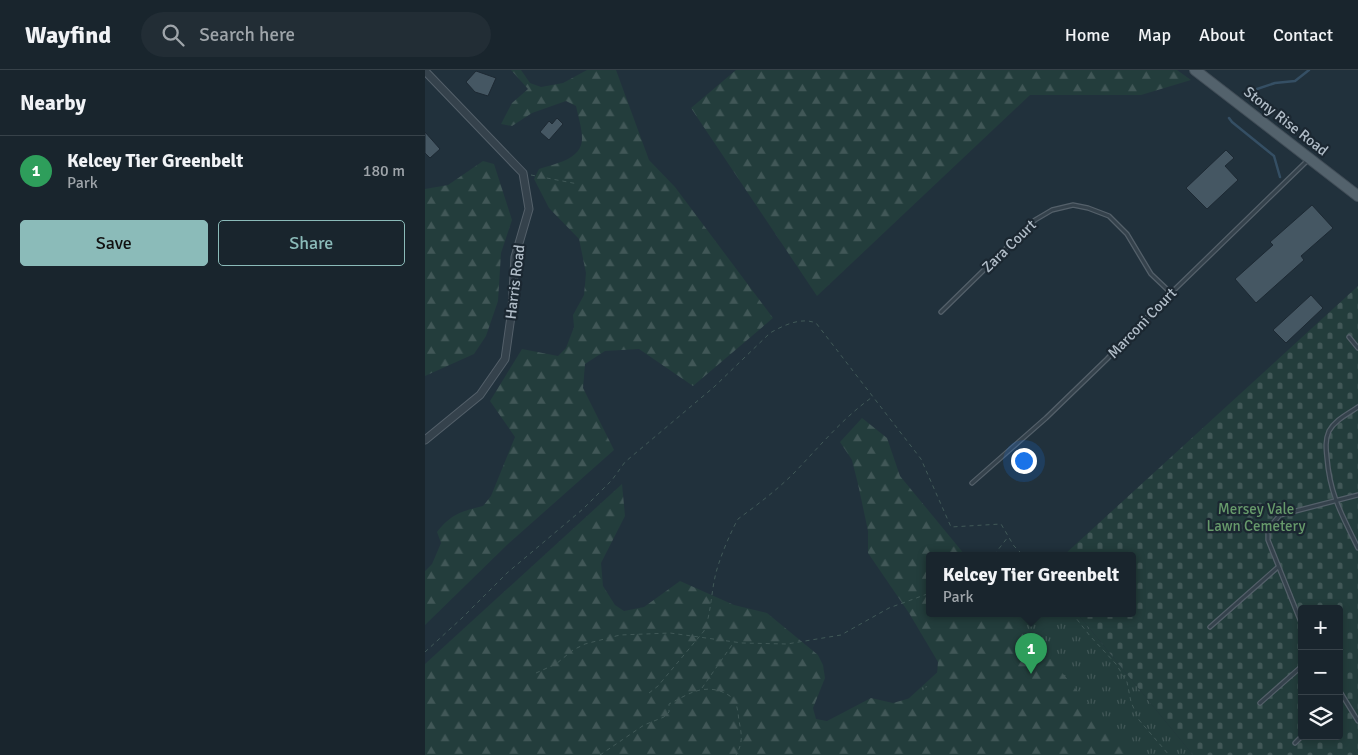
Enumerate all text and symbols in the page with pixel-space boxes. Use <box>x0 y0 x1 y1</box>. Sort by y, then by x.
search box <box>141 12 491 57</box>
text: Wayfind <box>25 20 111 50</box>
icon: search <box>159 21 187 49</box>
text: Search here <box>199 23 295 47</box>
text: Home <box>1065 24 1110 46</box>
text: Map <box>1138 24 1171 46</box>
text: About <box>1199 24 1245 46</box>
text: Contact <box>1273 24 1333 46</box>
street label: Stony Rise Road <box>1240 82 1332 160</box>
text: Nearby <box>20 90 86 116</box>
text: Kelcey Tier Greenbelt <box>67 149 243 173</box>
text: 1 <box>32 161 40 181</box>
text: 180 m <box>363 161 405 181</box>
text: Park <box>67 173 98 193</box>
street label: Zara Court <box>978 216 1040 276</box>
button: Save <box>20 220 208 266</box>
button: Share <box>218 220 405 266</box>
street label: Harris Road <box>501 244 529 320</box>
street label: Marconi Court <box>1104 284 1180 362</box>
your location <box>1011 448 1037 474</box>
park label: Mersey Vale Lawn Cemetery <box>1207 500 1305 535</box>
popup <box>926 552 1136 617</box>
text: Kelcey Tier Greenbelt <box>943 563 1119 587</box>
text: Park <box>943 587 974 607</box>
map controls <box>1298 605 1343 740</box>
button: + <box>1298 605 1343 650</box>
pin: 1 <box>1015 633 1047 674</box>
button: − <box>1298 650 1343 695</box>
button: layers <box>1298 695 1343 740</box>

